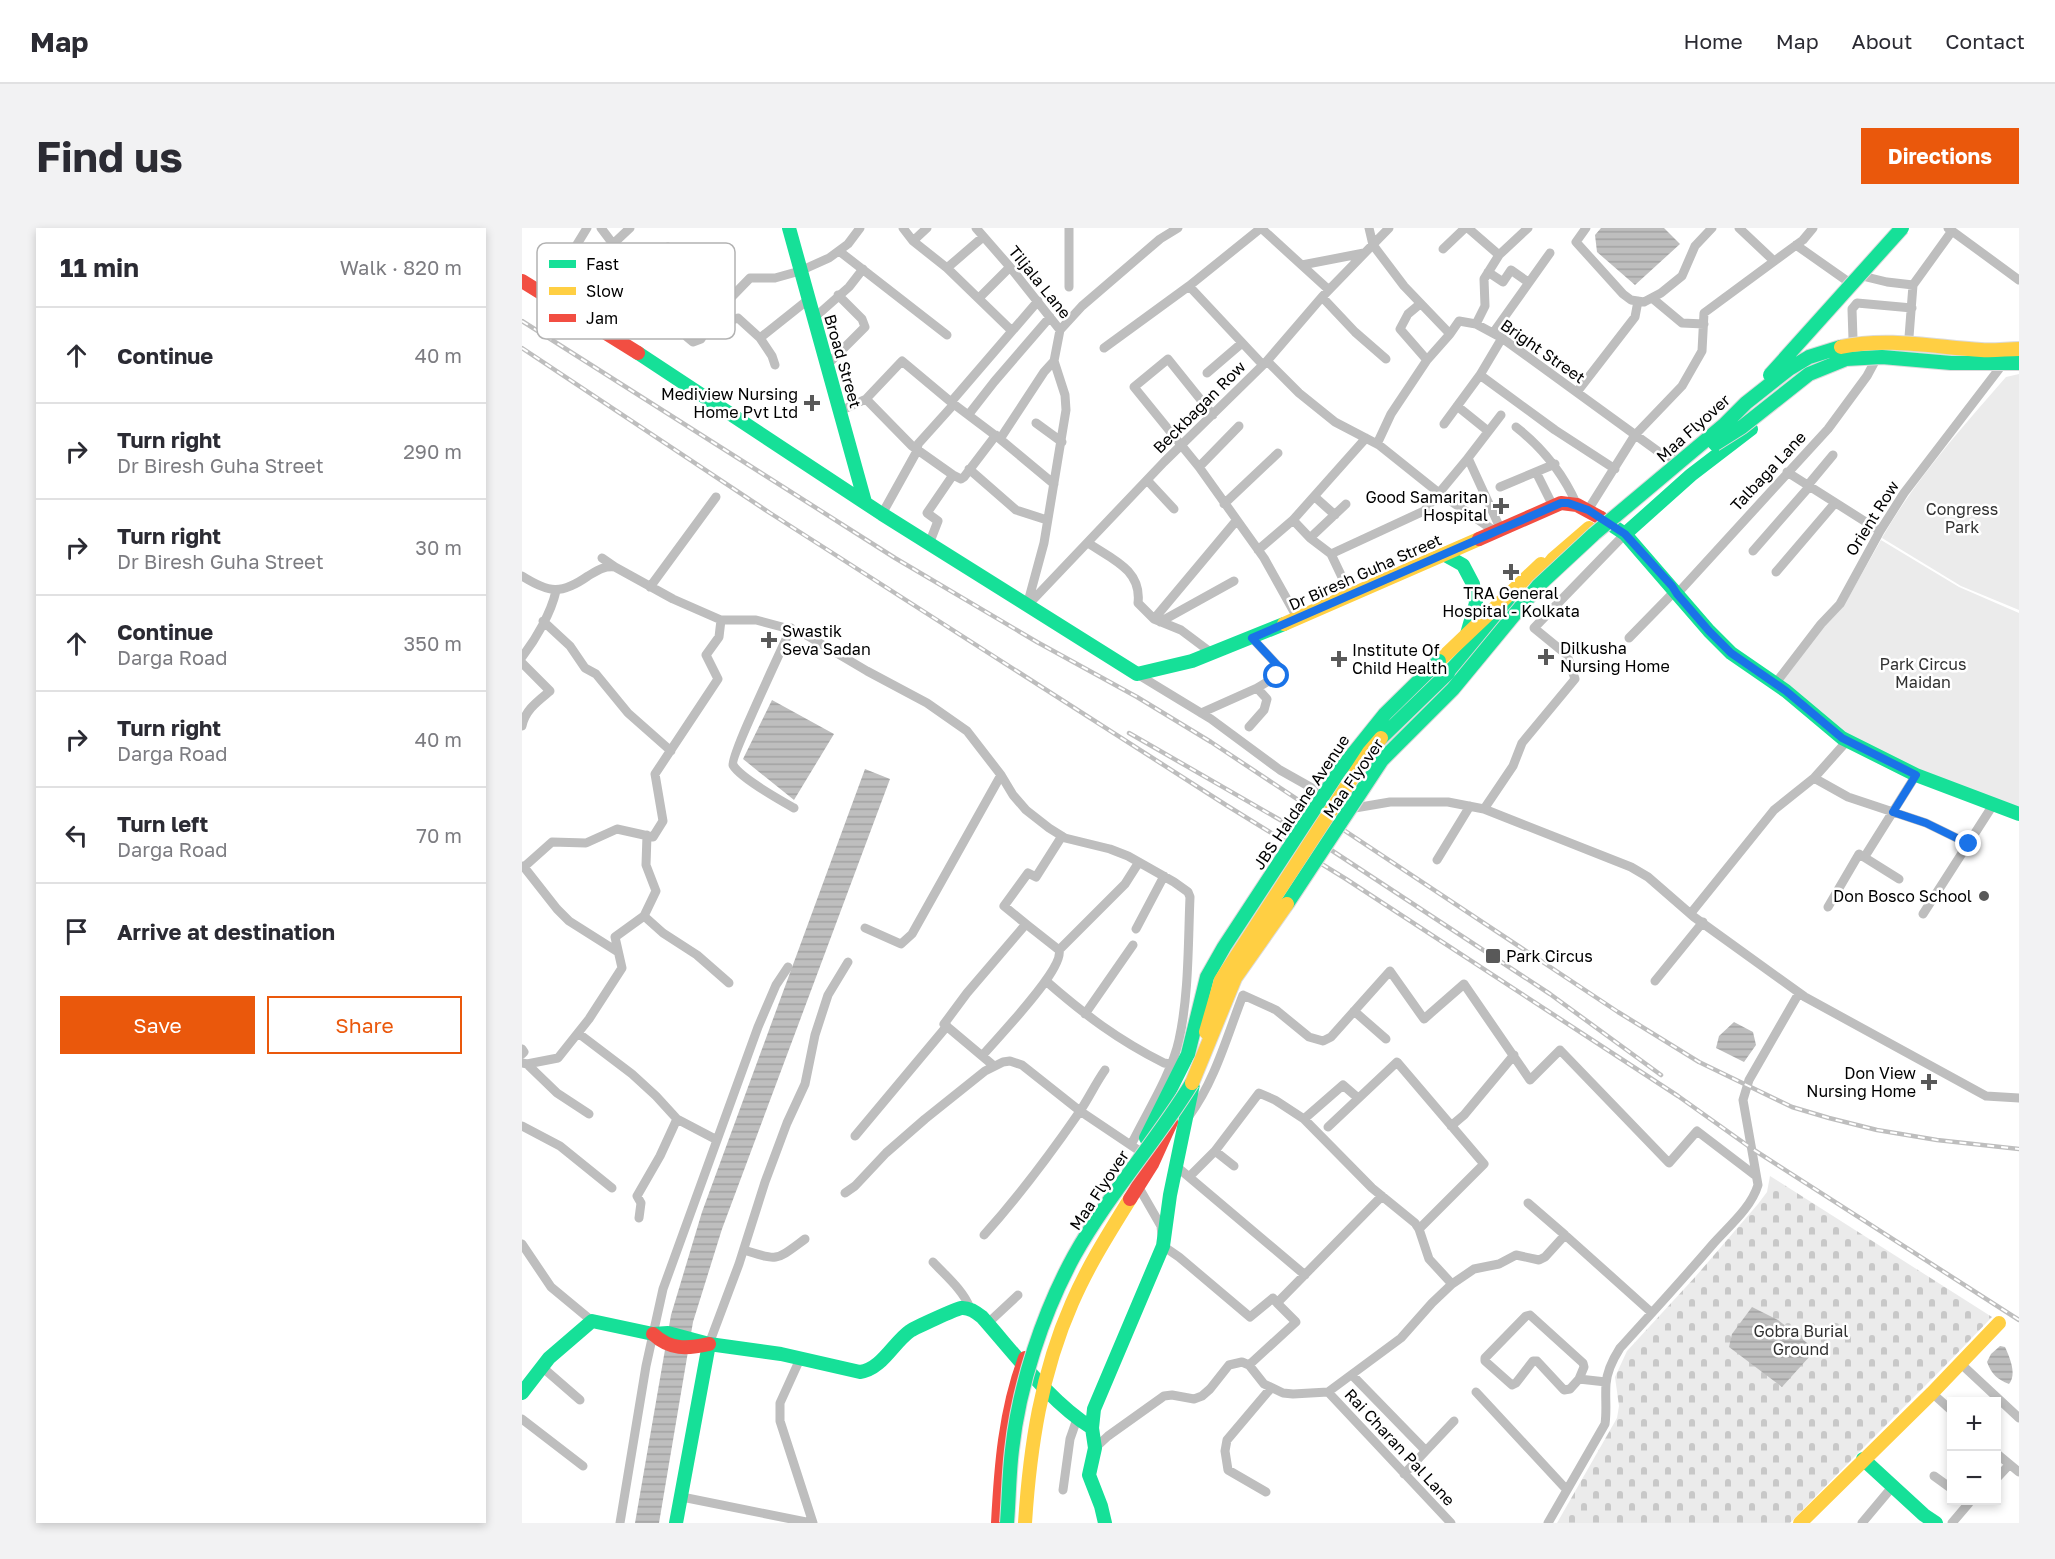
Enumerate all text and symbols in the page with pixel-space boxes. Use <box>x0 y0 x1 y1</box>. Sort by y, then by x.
text: Map <box>30 25 88 58</box>
text: Home <box>1683 28 1743 54</box>
text: Map <box>1776 28 1819 54</box>
text: About <box>1852 28 1912 54</box>
text: Contact <box>1945 28 2025 54</box>
button: Directions <box>1861 128 2019 184</box>
text: Find us <box>36 131 183 181</box>
street label: Tiljala Lane <box>1004 241 1076 323</box>
legend <box>537 243 735 339</box>
text: 11 min <box>60 252 139 283</box>
text: Fast <box>586 254 619 274</box>
text: Walk · 820 m <box>340 255 462 279</box>
text: Slow <box>586 281 624 301</box>
text: Jam <box>586 308 618 328</box>
street label: Broad Street <box>820 312 866 410</box>
street label: Bright Street <box>1497 315 1589 387</box>
icon: ahead <box>60 339 93 372</box>
text: Continue <box>117 342 213 369</box>
text: 40 m <box>415 343 462 367</box>
street label: Beckbagan Row <box>1149 357 1249 457</box>
place label: Mediview Nursing Home Pvt Ltd <box>661 384 798 422</box>
street label: Maa Flyover <box>1652 390 1734 466</box>
marker: Mediview Nursing Home Pvt Ltd <box>803 394 821 412</box>
text: Turn right <box>117 426 221 453</box>
street label: Talbaga Lane <box>1726 427 1810 515</box>
icon: right <box>60 435 93 468</box>
text: 290 m <box>403 439 462 463</box>
text: Dr Biresh Guha Street <box>117 453 324 477</box>
street label: Orient Row <box>1841 477 1903 559</box>
place label: Good Samaritan Hospital <box>1365 487 1488 525</box>
marker: Good Samaritan Hospital <box>1492 497 1510 515</box>
park label: Congress Park <box>1926 499 1998 537</box>
text: Turn right <box>117 522 221 549</box>
street label: Dr Biresh Guha Street <box>1285 529 1445 615</box>
icon: right <box>60 531 93 564</box>
text: 30 m <box>415 535 462 559</box>
text: Dr Biresh Guha Street <box>117 549 324 573</box>
marker: TRA General Hospital - Kolkata <box>1502 563 1520 581</box>
place label: TRA General Hospital - Kolkata <box>1442 583 1580 621</box>
text: Continue <box>117 618 213 645</box>
place label: Swastik Seva Sadan <box>782 621 871 659</box>
icon: ahead <box>60 627 93 660</box>
text: 350 m <box>404 631 462 655</box>
marker: Swastik Seva Sadan <box>760 631 778 649</box>
place label: Dilkusha Nursing Home <box>1560 638 1670 676</box>
place label: Institute Of Child Health <box>1352 640 1447 678</box>
text: Darga Road <box>117 645 228 669</box>
marker: Dilkusha Nursing Home <box>1537 648 1555 666</box>
marker: Institute Of Child Health <box>1330 650 1348 668</box>
park label: Park Circus Maidan <box>1880 654 1966 692</box>
route start <box>1263 662 1289 688</box>
text: Turn right <box>117 714 221 741</box>
icon: right <box>60 723 93 756</box>
text: 40 m <box>415 727 462 751</box>
street label: JBS Haldane Avenue <box>1248 731 1354 873</box>
street label: Maa Flyover <box>1318 734 1388 822</box>
text: Darga Road <box>117 741 228 765</box>
text: Turn left <box>117 810 208 837</box>
icon: left <box>60 819 93 852</box>
text: 70 m <box>416 823 462 847</box>
route end <box>1955 830 1981 856</box>
text: Darga Road <box>117 837 228 861</box>
place label: Don Bosco School <box>1833 886 1972 906</box>
marker: Don Bosco School <box>1977 889 1991 903</box>
icon: arrive <box>60 915 93 948</box>
text: Arrive at destination <box>117 918 335 945</box>
place label: Park Circus <box>1506 946 1593 966</box>
marker: Park Circus <box>1484 947 1502 965</box>
button: Save <box>60 996 255 1054</box>
button: Share <box>267 996 462 1054</box>
place label: Don View Nursing Home <box>1806 1063 1916 1101</box>
marker: Don View Nursing Home <box>1920 1073 1938 1091</box>
street label: Maa Flyover <box>1065 1146 1133 1234</box>
park label: Gobra Burial Ground <box>1754 1321 1848 1359</box>
street label: Rai Charan Pal Lane <box>1341 1384 1459 1510</box>
map controls <box>1947 1397 2001 1505</box>
button: + <box>1947 1397 2001 1451</box>
button: − <box>1947 1451 2001 1505</box>

